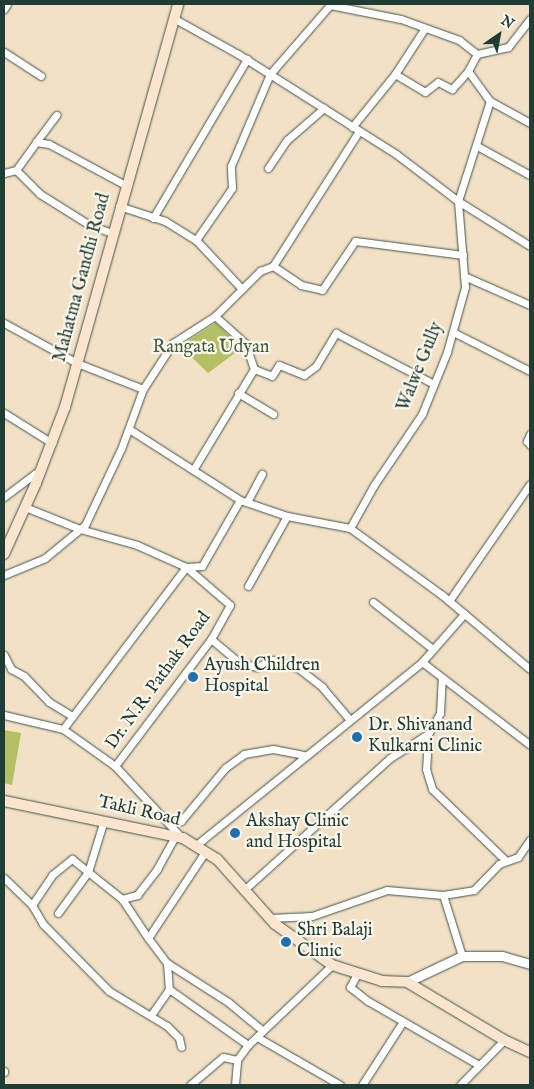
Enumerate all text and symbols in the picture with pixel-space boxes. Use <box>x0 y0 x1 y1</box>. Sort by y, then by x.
north arrow <box>474 10 524 60</box>
text: N <box>497 12 517 33</box>
street label: Mahatma Gandhi Road <box>50 191 116 365</box>
street label: Walwe Gully <box>393 319 449 415</box>
park label: Rangata Udyan <box>153 337 269 359</box>
street label: Dr. N.R. Pathak Road <box>102 608 216 754</box>
place label: Ayush Children Hospital <box>204 656 320 699</box>
marker: Ayush Children Hospital <box>186 670 200 684</box>
place label: Dr. Shivanand Kulkarni Clinic <box>368 716 482 759</box>
marker: Dr. Shivanand Kulkarni Clinic <box>350 730 364 744</box>
street label: Takli Road <box>96 792 182 832</box>
place label: Akshay Clinic and Hospital <box>246 812 349 854</box>
marker: Akshay Clinic and Hospital <box>228 826 242 840</box>
place label: Shri Balaji Clinic <box>297 921 373 964</box>
marker: Shri Balaji Clinic <box>279 935 293 949</box>

